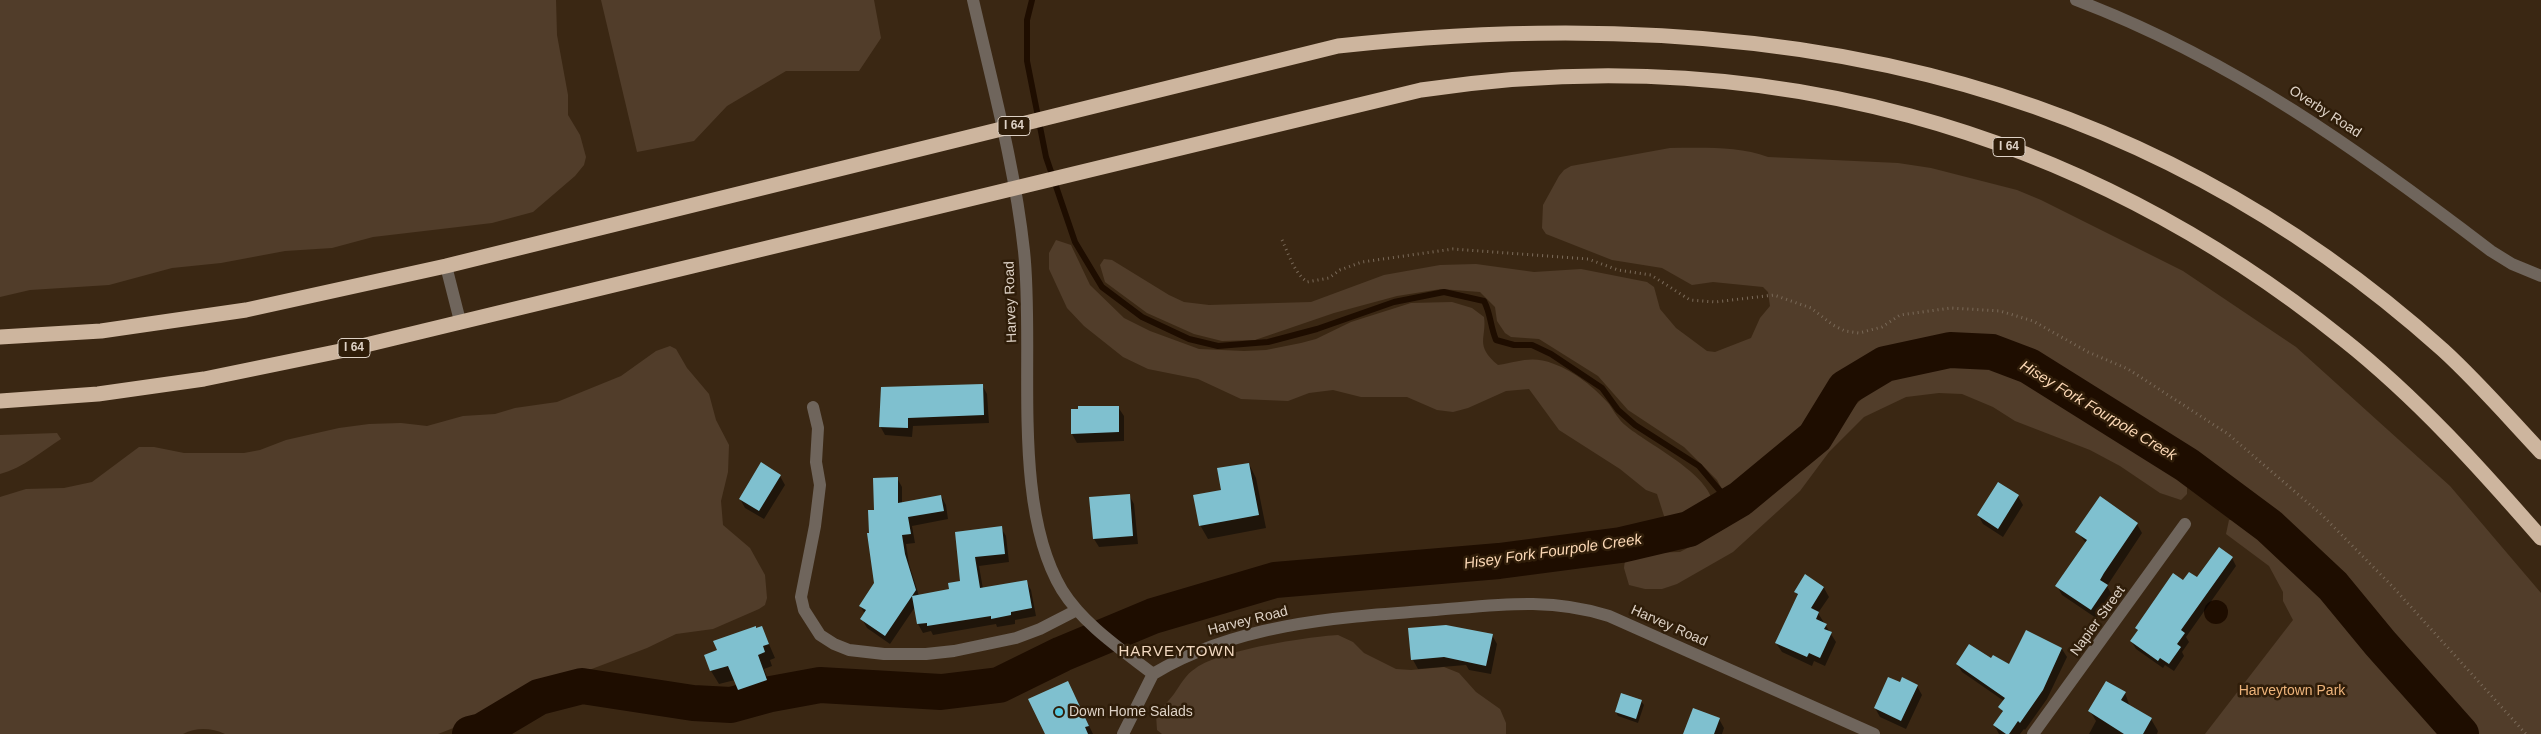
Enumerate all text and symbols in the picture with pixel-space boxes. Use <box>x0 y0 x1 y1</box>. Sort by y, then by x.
street label: Overby Road <box>2286 82 2364 142</box>
road number: I 64 <box>998 116 1030 136</box>
road number: I 64 <box>1993 138 2025 156</box>
street label: Harvey Road <box>1001 261 1021 343</box>
road number: I 64 <box>338 338 370 358</box>
water label: Hisey Fork Fourpole Creek <box>2017 357 2179 465</box>
water label: Hisey Fork Fourpole Creek <box>1463 531 1643 573</box>
street label: Napier Street <box>2067 583 2129 659</box>
street label: Harvey Road <box>1628 602 1710 650</box>
street label: Harvey Road <box>1206 603 1290 639</box>
district label: HARVEYTOWN <box>1117 643 1237 661</box>
park label: Harveytown Park <box>2239 683 2345 699</box>
place label: Down Home Salads <box>1069 704 1193 720</box>
marker: Down Home Salads <box>1053 706 1065 718</box>

